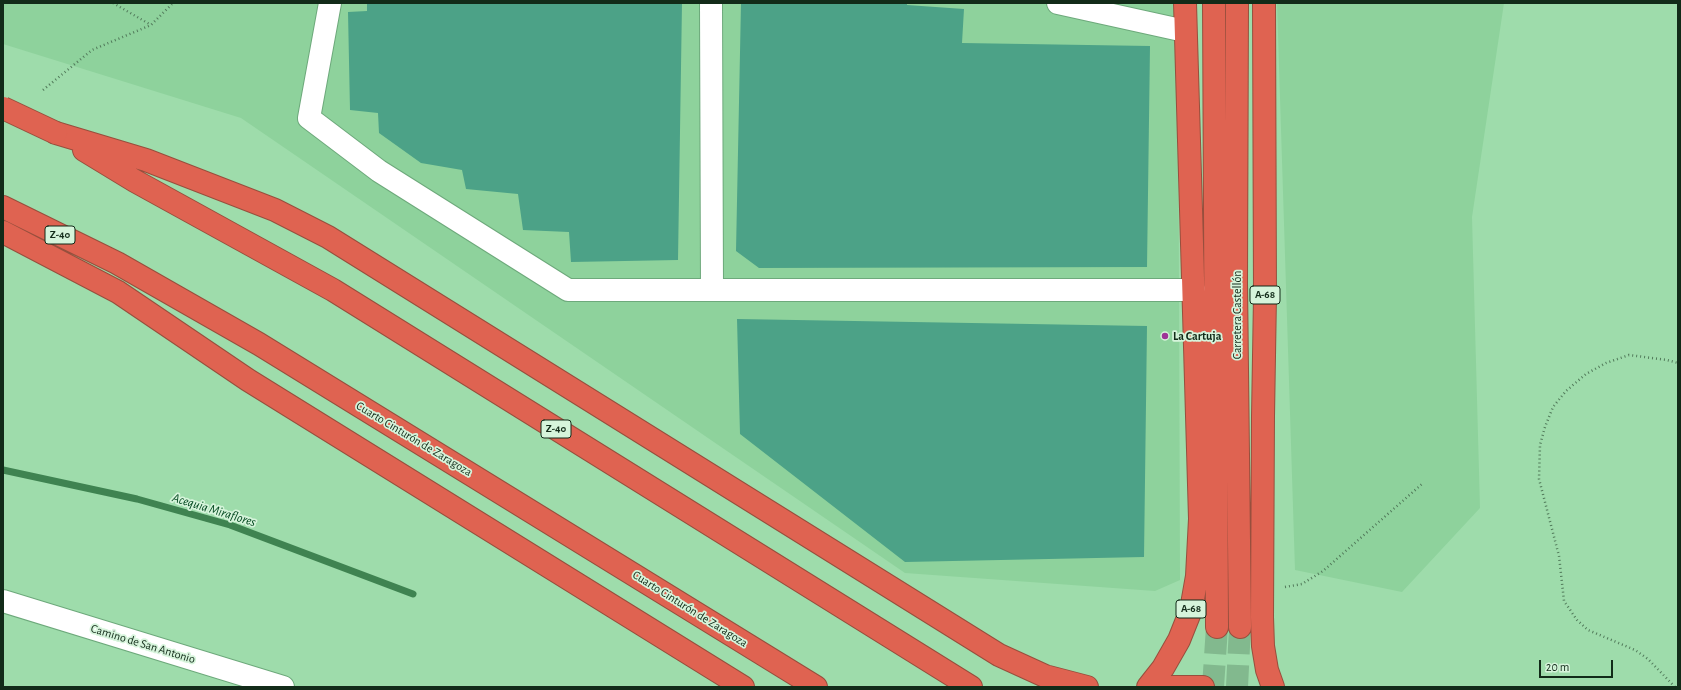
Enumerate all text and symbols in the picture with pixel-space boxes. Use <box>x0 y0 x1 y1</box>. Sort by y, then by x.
road number: Z-40 <box>45 226 75 244</box>
street label: Carretera Castellón <box>1230 271 1244 359</box>
road number: A-68 <box>1250 286 1280 304</box>
place label: La Cartuja <box>1173 329 1221 343</box>
marker: La Cartuja <box>1160 331 1170 341</box>
street label: Cuarto Cinturón de Zaragoza <box>353 399 475 479</box>
road number: Z-40 <box>541 420 571 438</box>
water label: Acequia Miraflores <box>170 490 258 530</box>
street label: Cuarto Cinturón de Zaragoza <box>630 568 750 650</box>
road number: A-68 <box>1176 600 1206 618</box>
street label: Camino de San Antonio <box>89 621 197 667</box>
scale bar <box>1541 652 1615 678</box>
text: 20 m <box>1546 661 1569 673</box>

